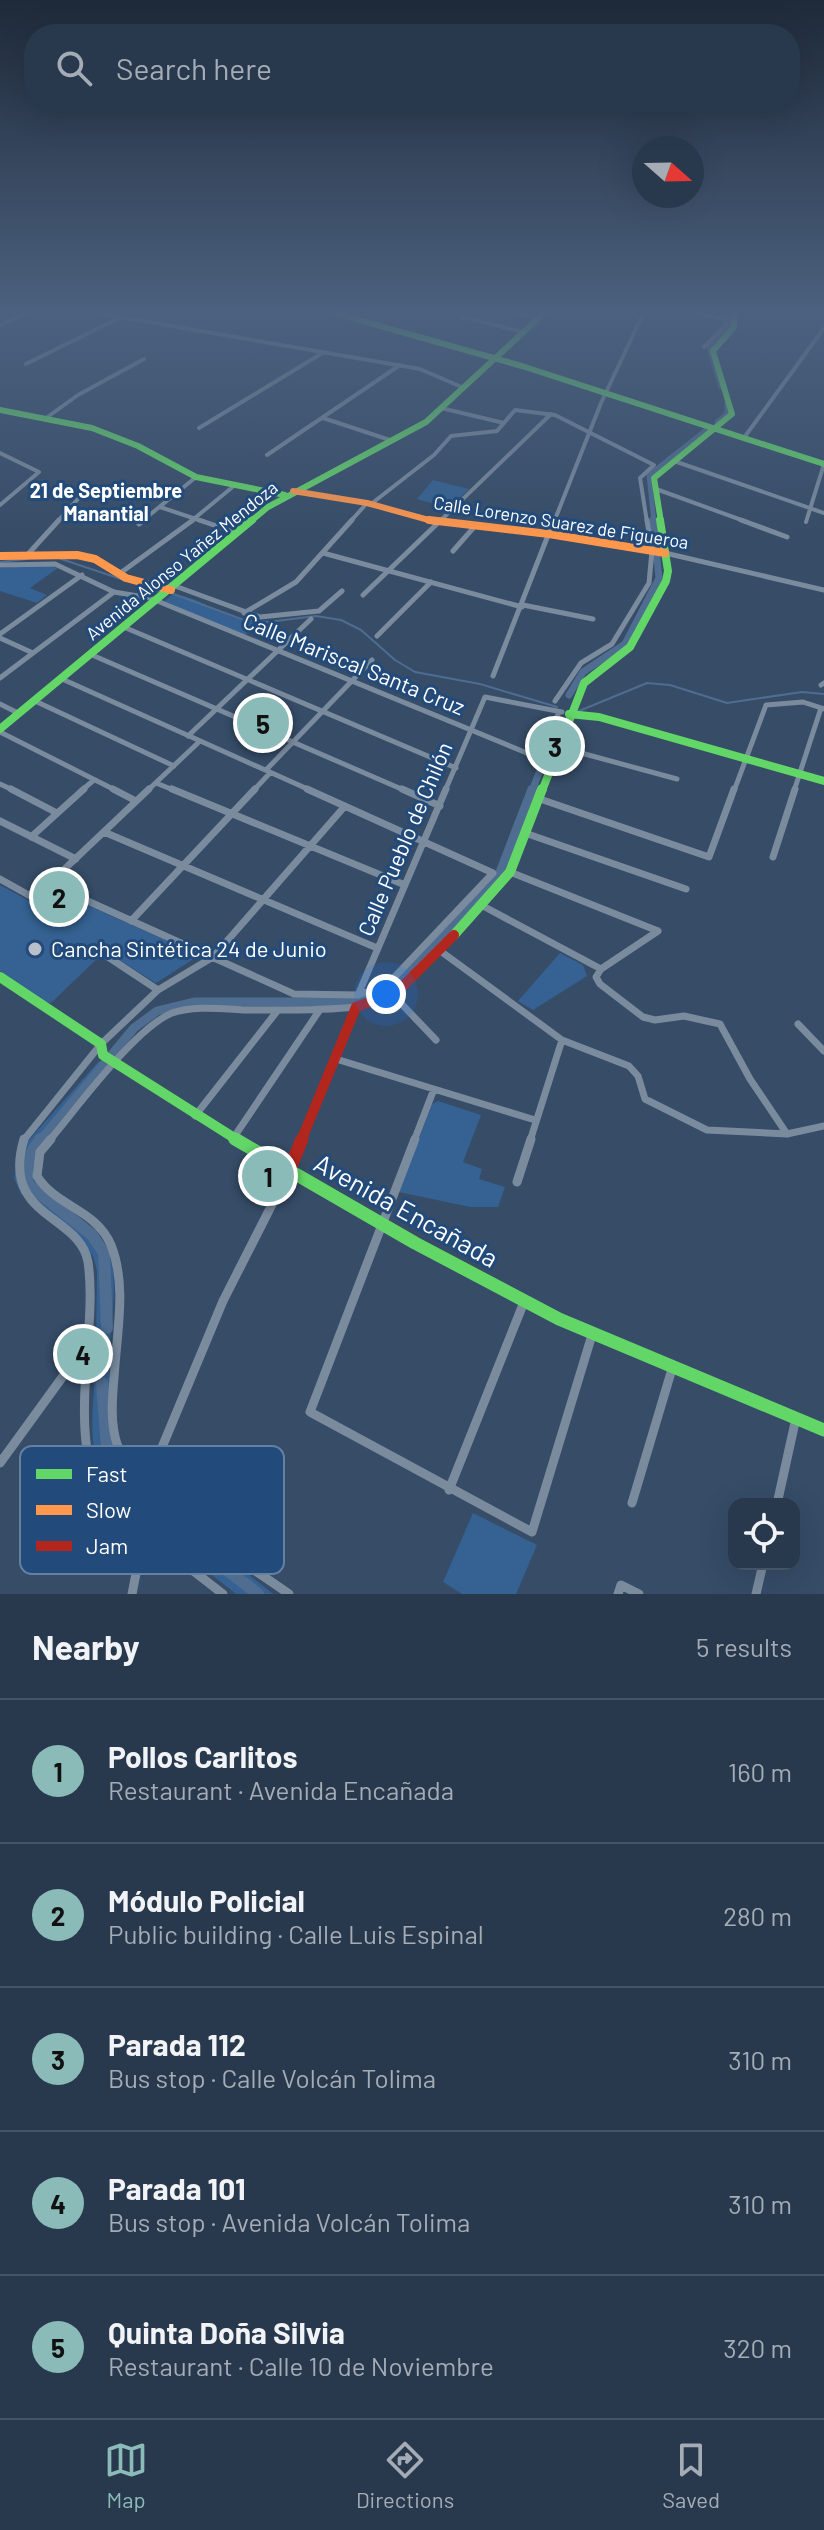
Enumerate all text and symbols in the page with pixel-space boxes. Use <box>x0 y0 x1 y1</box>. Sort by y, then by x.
search box <box>24 24 800 112</box>
icon: search <box>52 46 96 90</box>
text: Search here <box>116 50 272 86</box>
north arrow <box>632 136 704 208</box>
street label: Avenida Alonso Yañez Mendoza <box>81 476 282 644</box>
district label: 21 de Septiembre Manantial <box>30 478 182 525</box>
street label: Calle Lorenzo Suarez de Figueroa <box>432 491 690 553</box>
street label: Calle Mariscal Santa Cruz <box>240 607 469 719</box>
pin: 5 <box>237 693 289 753</box>
pin: 3 <box>529 716 581 776</box>
street label: Calle Pueblo de Chilón <box>351 738 457 940</box>
pin: 2 <box>33 867 85 927</box>
place label: Cancha Sintética 24 de Junio <box>51 935 327 961</box>
marker: Cancha Sintética 24 de Junio <box>26 940 44 958</box>
your location <box>366 974 406 1014</box>
pin: 1 <box>242 1146 294 1206</box>
street label: Avenida Encañada <box>309 1146 504 1273</box>
pin: 4 <box>57 1324 109 1384</box>
legend <box>20 1446 284 1574</box>
text: Fast <box>86 1460 128 1486</box>
text: Slow <box>86 1496 131 1522</box>
map controls <box>728 1498 800 1570</box>
button: locate <box>728 1498 800 1570</box>
text: Jam <box>86 1532 128 1558</box>
text: Nearby <box>32 1626 140 1667</box>
text: 5 results <box>696 1631 792 1662</box>
text: Pollos Carlitos <box>108 1738 298 1774</box>
text: 1 <box>53 1756 63 1787</box>
text: 160 m <box>728 1756 792 1787</box>
text: Restaurant · Avenida Encañada <box>108 1774 454 1805</box>
text: Módulo Policial <box>108 1882 305 1918</box>
text: 2 <box>51 1900 65 1931</box>
text: 280 m <box>723 1900 792 1931</box>
text: Public building · Calle Luis Espinal <box>108 1918 484 1949</box>
text: Parada 112 <box>108 2026 246 2062</box>
text: 3 <box>51 2044 65 2075</box>
text: 310 m <box>728 2044 792 2075</box>
text: Bus stop · Calle Volcán Tolima <box>108 2062 436 2093</box>
text: Parada 101 <box>108 2170 246 2206</box>
text: 4 <box>50 2188 66 2219</box>
text: 310 m <box>728 2188 792 2219</box>
text: Bus stop · Avenida Volcán Tolima <box>108 2206 470 2237</box>
text: Quinta Doña Silvia <box>108 2314 345 2350</box>
text: 5 <box>51 2332 65 2363</box>
text: 320 m <box>723 2332 792 2363</box>
text: Restaurant · Calle 10 de Noviembre <box>108 2350 494 2381</box>
tab: Map <box>104 2438 148 2512</box>
tab: Directions <box>356 2438 454 2512</box>
tab: Saved <box>662 2438 720 2512</box>

